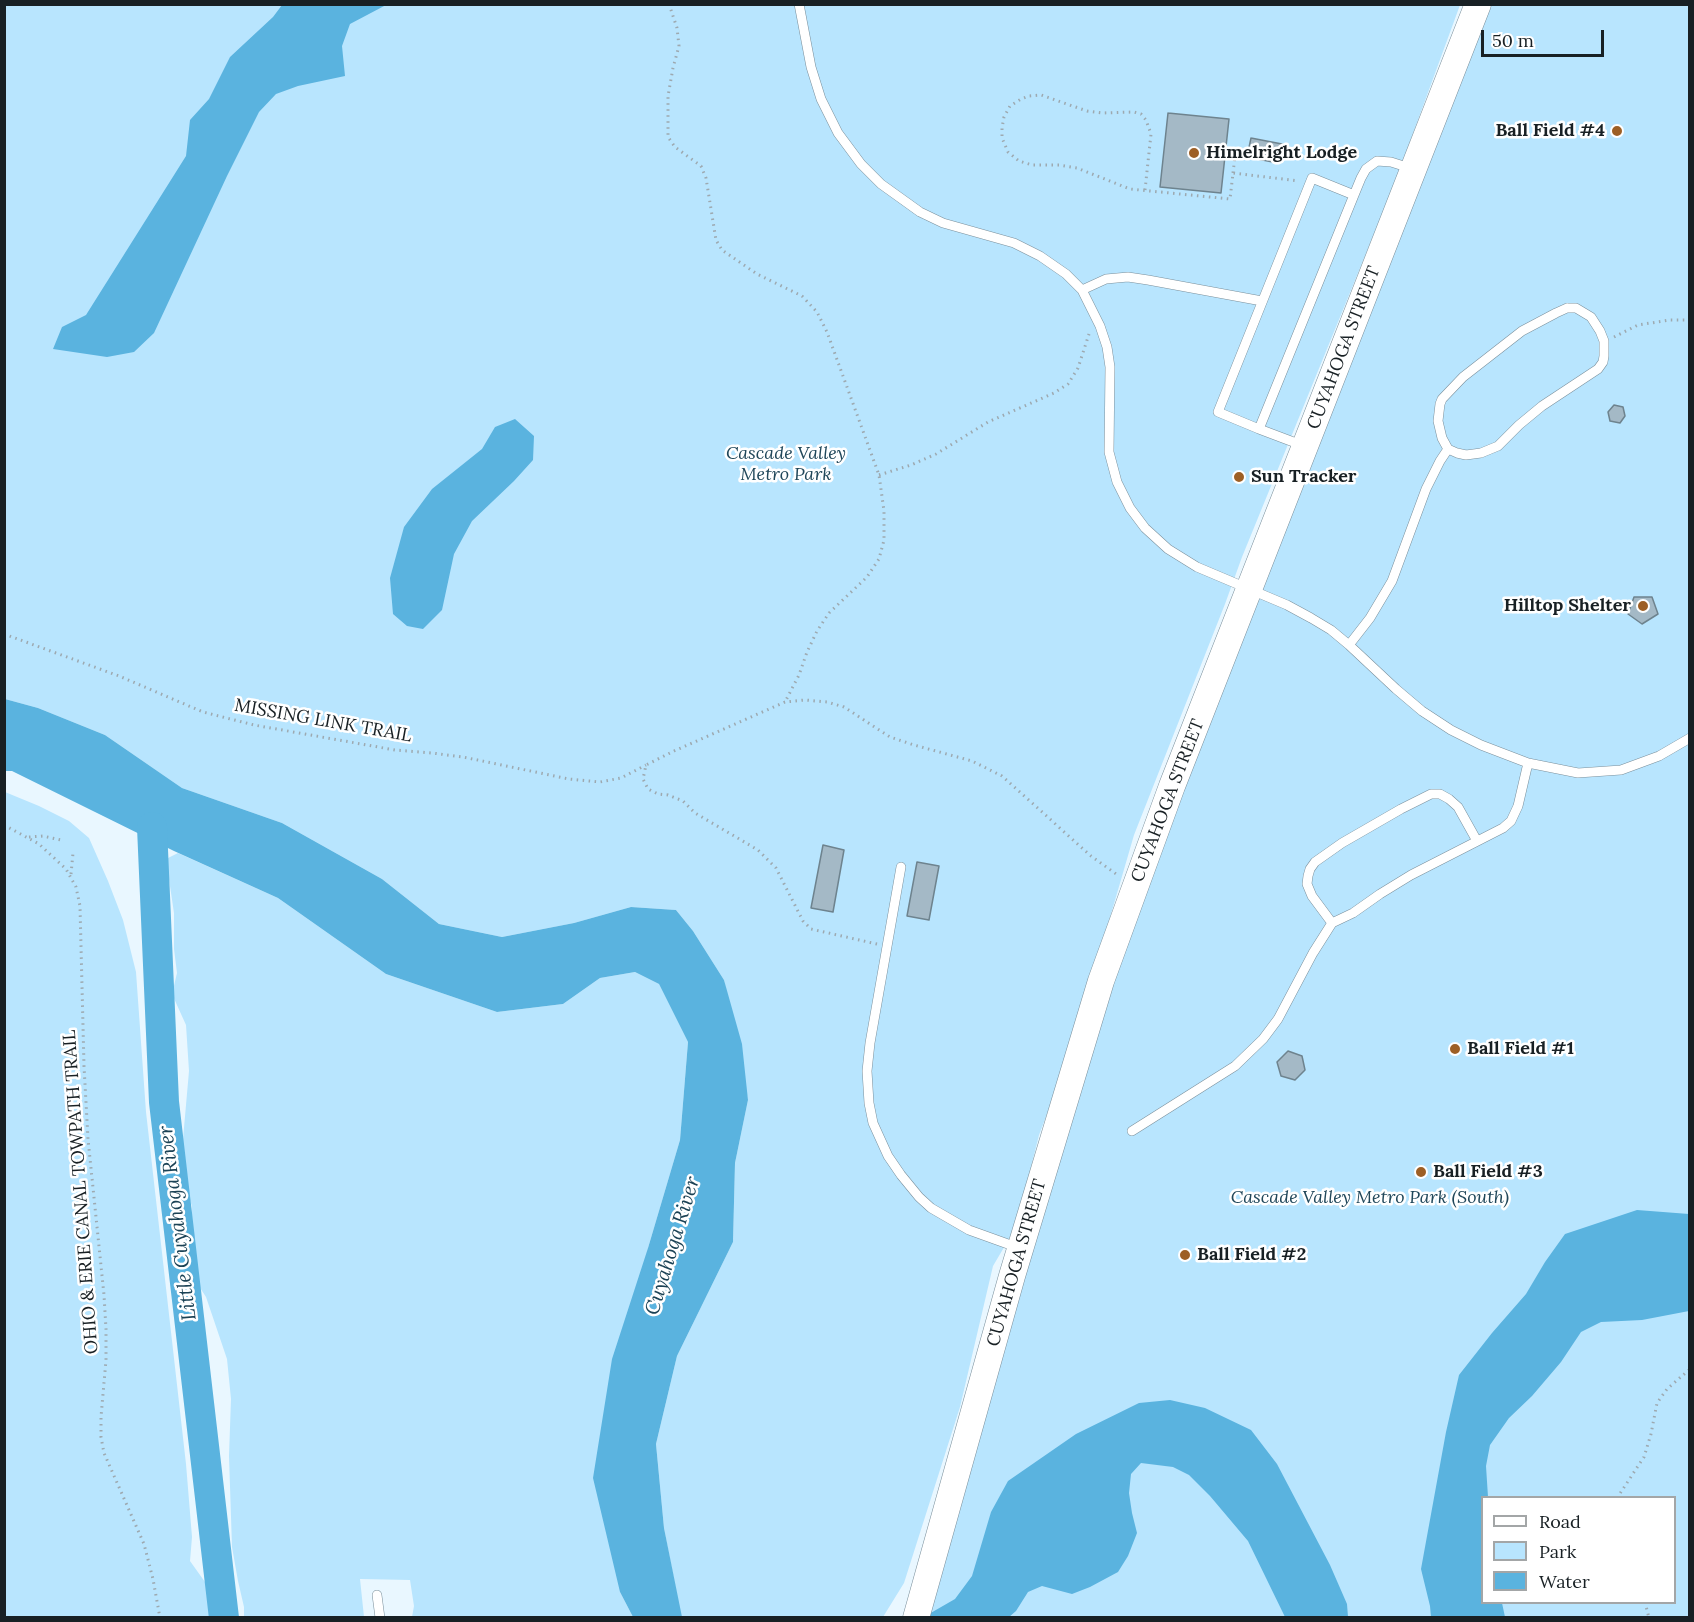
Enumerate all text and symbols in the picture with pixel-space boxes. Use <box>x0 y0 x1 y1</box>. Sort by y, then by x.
scale bar <box>1484 18 1607 56</box>
text: 50 m <box>1492 29 1534 52</box>
place label: Ball Field #4 <box>1495 120 1605 142</box>
marker: Ball Field #4 <box>1610 124 1624 138</box>
place label: Himelright Lodge <box>1206 142 1357 164</box>
marker: Himelright Lodge <box>1187 146 1201 160</box>
street label: CUYAHOGA STREET <box>1303 263 1385 433</box>
park label: Cascade Valley Metro Park <box>726 443 846 486</box>
place label: Sun Tracker <box>1251 466 1356 488</box>
marker: Sun Tracker <box>1232 470 1246 484</box>
place label: Hilltop Shelter <box>1504 595 1631 617</box>
marker: Hilltop Shelter <box>1636 599 1650 613</box>
street label: MISSING LINK TRAIL <box>233 695 413 747</box>
street label: CUYAHOGA STREET <box>1127 716 1209 886</box>
street label: OHIO & ERIE CANAL TOWPATH TRAIL <box>59 1029 103 1355</box>
place label: Ball Field #1 <box>1467 1038 1574 1060</box>
marker: Ball Field #1 <box>1448 1042 1462 1056</box>
water label: Little Cuyahoga River <box>154 1124 202 1322</box>
place label: Ball Field #3 <box>1433 1161 1543 1183</box>
marker: Ball Field #3 <box>1414 1165 1428 1179</box>
water label: Cuyahoga River <box>641 1174 705 1318</box>
street label: CUYAHOGA STREET <box>983 1177 1051 1349</box>
park label: Cascade Valley Metro Park (South) <box>1231 1187 1509 1209</box>
place label: Ball Field #2 <box>1197 1244 1306 1266</box>
marker: Ball Field #2 <box>1178 1248 1192 1262</box>
legend <box>1481 1496 1676 1604</box>
text: Road <box>1539 1510 1581 1533</box>
text: Park <box>1539 1540 1576 1563</box>
text: Water <box>1539 1570 1590 1593</box>

